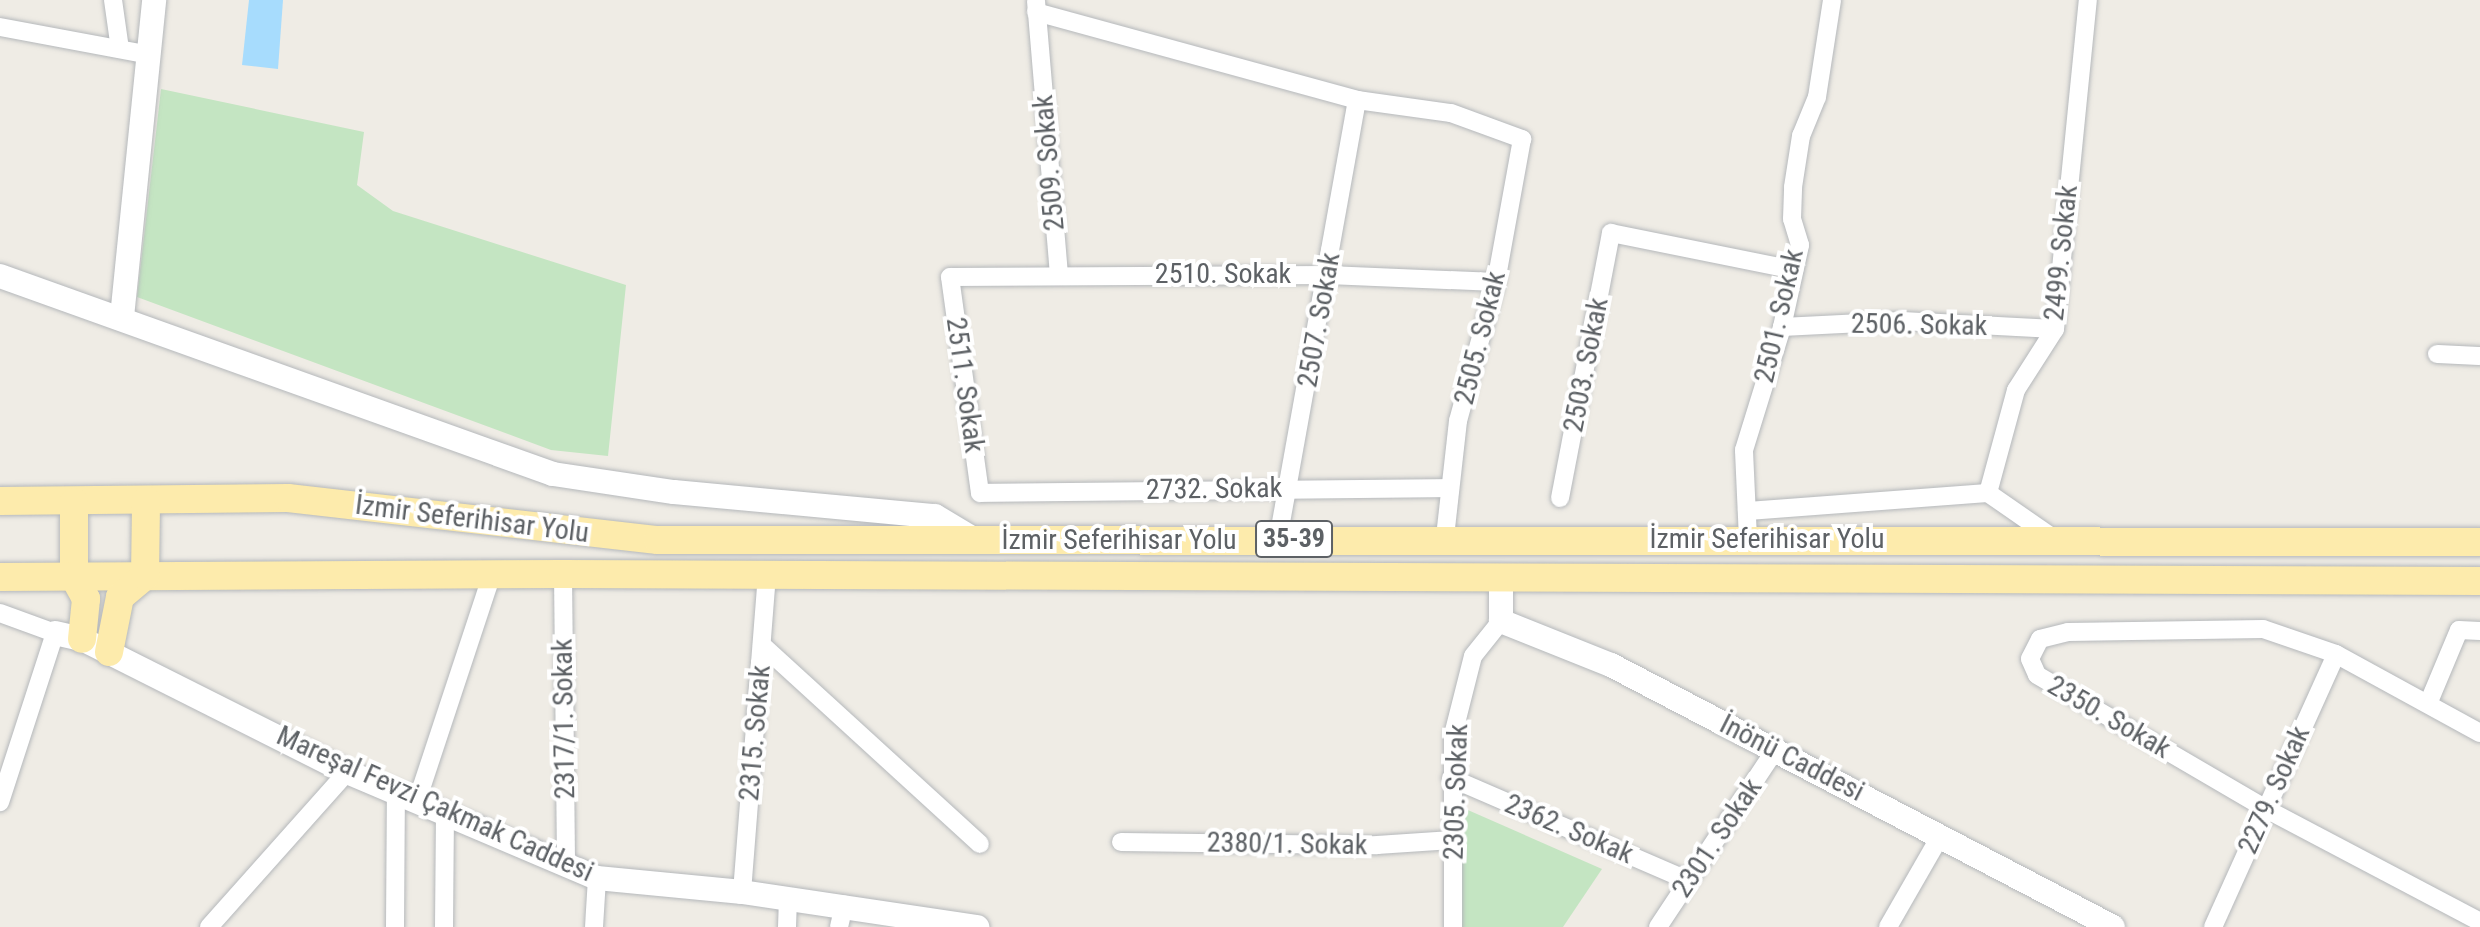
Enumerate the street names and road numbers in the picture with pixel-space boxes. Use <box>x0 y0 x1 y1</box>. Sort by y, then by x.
street label: 2509. Sokak <box>1026 94 1072 232</box>
street label: 2499. Sokak <box>2037 183 2085 323</box>
street label: 2501. Sokak <box>1747 246 1811 386</box>
street label: 2507. Sokak <box>1291 250 1347 390</box>
street label: 2510. Sokak <box>1155 257 1291 291</box>
street label: 2505. Sokak <box>1447 268 1513 408</box>
street label: 2503. Sokak <box>1557 295 1615 435</box>
street label: 2506. Sokak <box>1851 307 1987 343</box>
street label: 2511. Sokak <box>939 315 991 455</box>
street label: 2732. Sokak <box>1146 471 1282 507</box>
street label: İzmir Seferihisar Yolu <box>353 488 591 550</box>
road number: 35-39 <box>1254 517 1334 561</box>
street label: İzmir Seferihisar Yolu <box>1650 522 1884 556</box>
street label: İzmir Seferihisar Yolu <box>1002 523 1236 557</box>
street label: 2317/1. Sokak <box>546 638 582 800</box>
street label: 2315. Sokak <box>732 664 778 802</box>
street label: 2350. Sokak <box>2042 668 2176 766</box>
street label: İnönü Caddesi <box>1714 707 1870 809</box>
street label: Mareşal Fevzi Çakmak Caddesi <box>271 719 599 889</box>
street label: 2279. Sokak <box>2231 721 2317 859</box>
street label: 2305. Sokak <box>1437 723 1475 861</box>
street label: 2301. Sokak <box>1665 772 1769 904</box>
street label: 2362. Sokak <box>1500 787 1638 871</box>
street label: 2380/1. Sokak <box>1206 826 1368 862</box>

